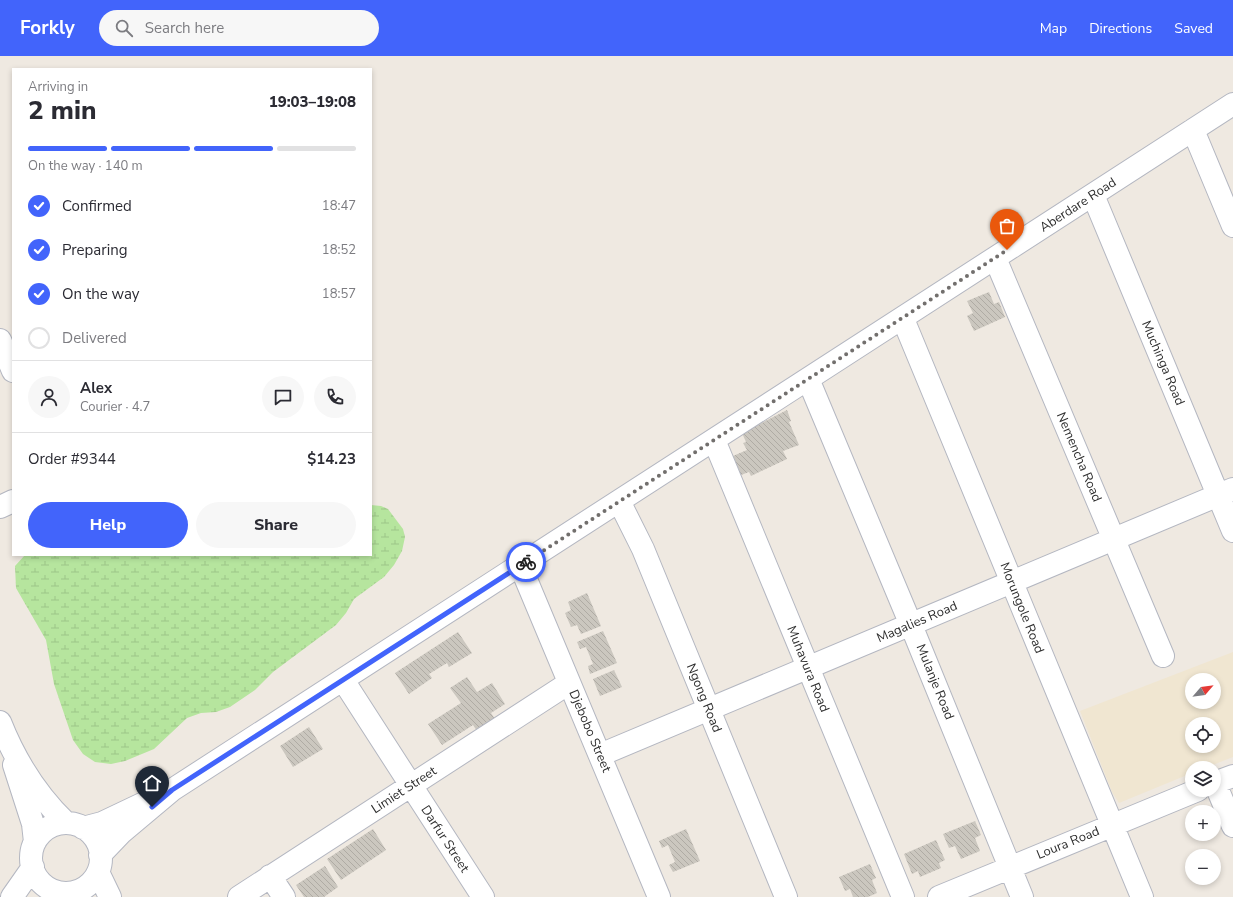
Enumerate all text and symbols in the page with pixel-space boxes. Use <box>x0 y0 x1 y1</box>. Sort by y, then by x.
search box <box>99 10 379 46</box>
text: Forkly <box>20 15 75 41</box>
icon: search <box>113 17 135 39</box>
text: Search here <box>145 18 224 38</box>
text: Map <box>1040 19 1067 38</box>
text: Directions <box>1089 19 1152 38</box>
text: Saved <box>1174 19 1213 38</box>
text: Arriving in <box>28 78 88 96</box>
text: 19:03–19:08 <box>269 92 356 112</box>
text: 2 min <box>28 93 96 128</box>
text: On the way · 140 m <box>28 157 143 175</box>
street label: Aberdare Road <box>1036 173 1120 237</box>
icon: check <box>28 195 50 217</box>
text: Confirmed <box>62 196 132 216</box>
text: 18:47 <box>322 197 356 215</box>
pin <box>990 209 1024 250</box>
icon: bag <box>996 215 1018 237</box>
icon: check <box>28 239 50 261</box>
text: Preparing <box>62 240 127 260</box>
text: 18:52 <box>322 241 356 259</box>
icon: check <box>28 283 50 305</box>
text: On the way <box>62 284 140 304</box>
text: 18:57 <box>322 285 356 303</box>
street label: Muchinga Road <box>1137 318 1189 408</box>
text: Delivered <box>62 328 127 348</box>
button: person <box>28 376 70 418</box>
button: chat <box>262 376 304 418</box>
button: phone <box>314 376 356 418</box>
text: Alex <box>80 378 112 398</box>
text: Courier · 4.7 <box>80 398 150 416</box>
street label: Nemencha Road <box>1052 409 1106 505</box>
text: Order #9344 <box>28 449 116 469</box>
text: $14.23 <box>307 449 356 469</box>
button: Help <box>28 502 188 548</box>
button: Share <box>196 502 356 548</box>
courier <box>506 542 546 582</box>
icon: bike <box>515 551 537 573</box>
street label: Morungole Road <box>996 560 1048 656</box>
street label: Magalies Road <box>874 597 960 647</box>
street label: Muhavura Road <box>782 623 834 715</box>
street label: Mulanje Road <box>912 641 958 723</box>
street label: Ngong Road <box>682 661 726 735</box>
north arrow <box>1185 673 1221 709</box>
map controls <box>1185 673 1221 885</box>
street label: Djebobo Street <box>565 687 616 775</box>
button: locate <box>1185 717 1221 753</box>
button: layers <box>1185 761 1221 797</box>
street label: Limiet Street <box>368 762 441 818</box>
pin <box>135 766 169 807</box>
icon: home <box>141 772 163 794</box>
street label: Darfur Street <box>417 802 474 876</box>
button: + <box>1185 805 1221 841</box>
street label: Loura Road <box>1034 822 1102 864</box>
button: − <box>1185 849 1221 885</box>

